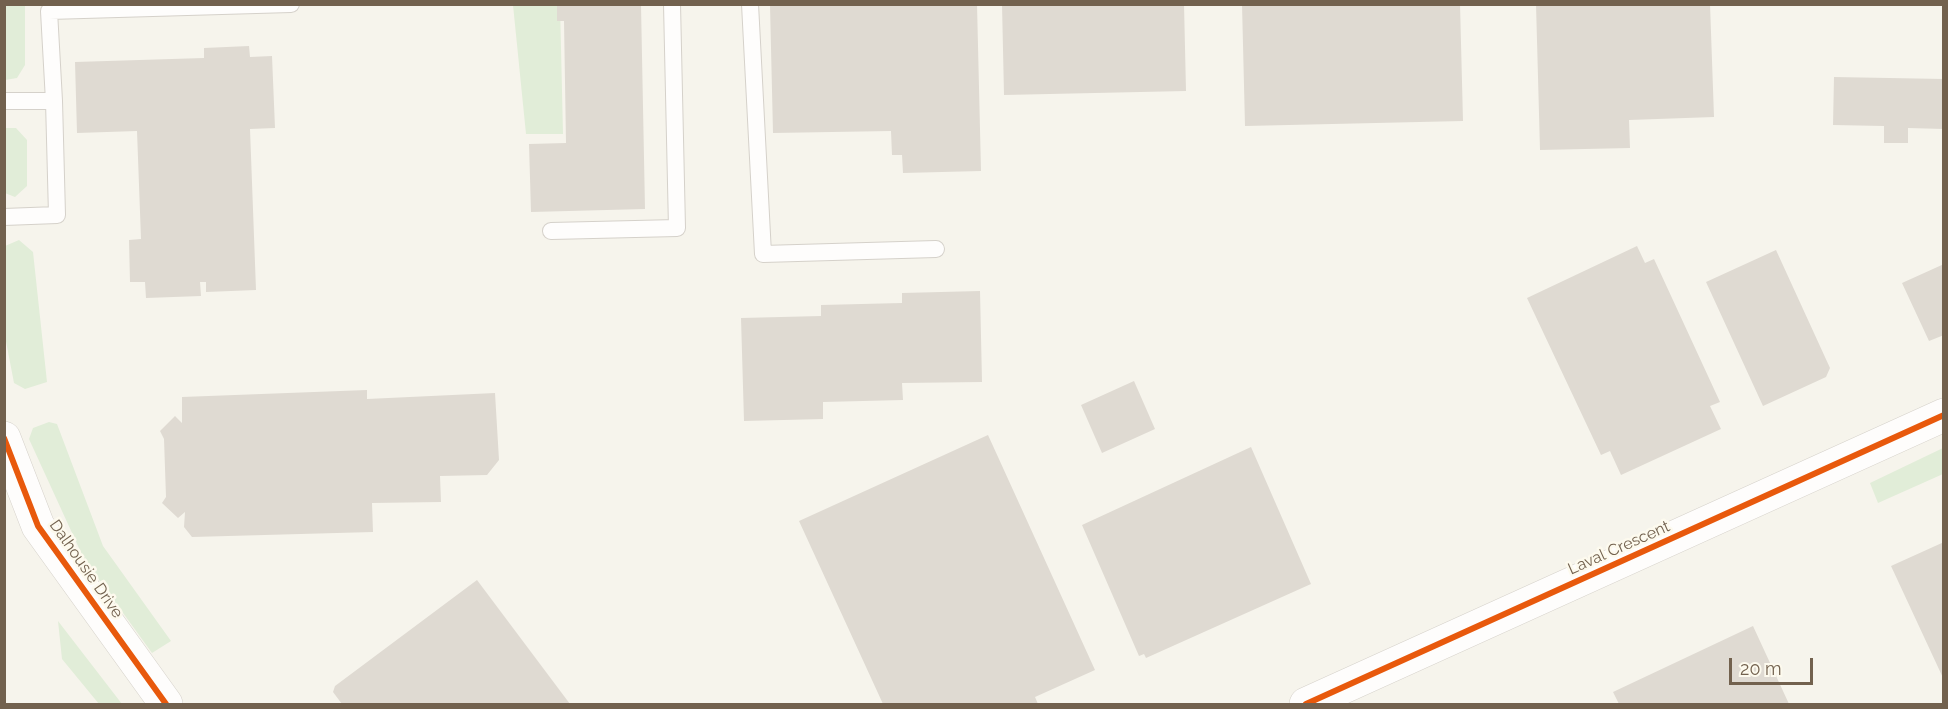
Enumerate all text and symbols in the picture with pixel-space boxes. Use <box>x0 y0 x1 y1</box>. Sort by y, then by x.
street label: Dalhousie Drive <box>45 516 127 622</box>
street label: Laval Crescent <box>1565 517 1673 579</box>
scale bar <box>1732 646 1816 684</box>
text: 20 m <box>1740 658 1782 679</box>

